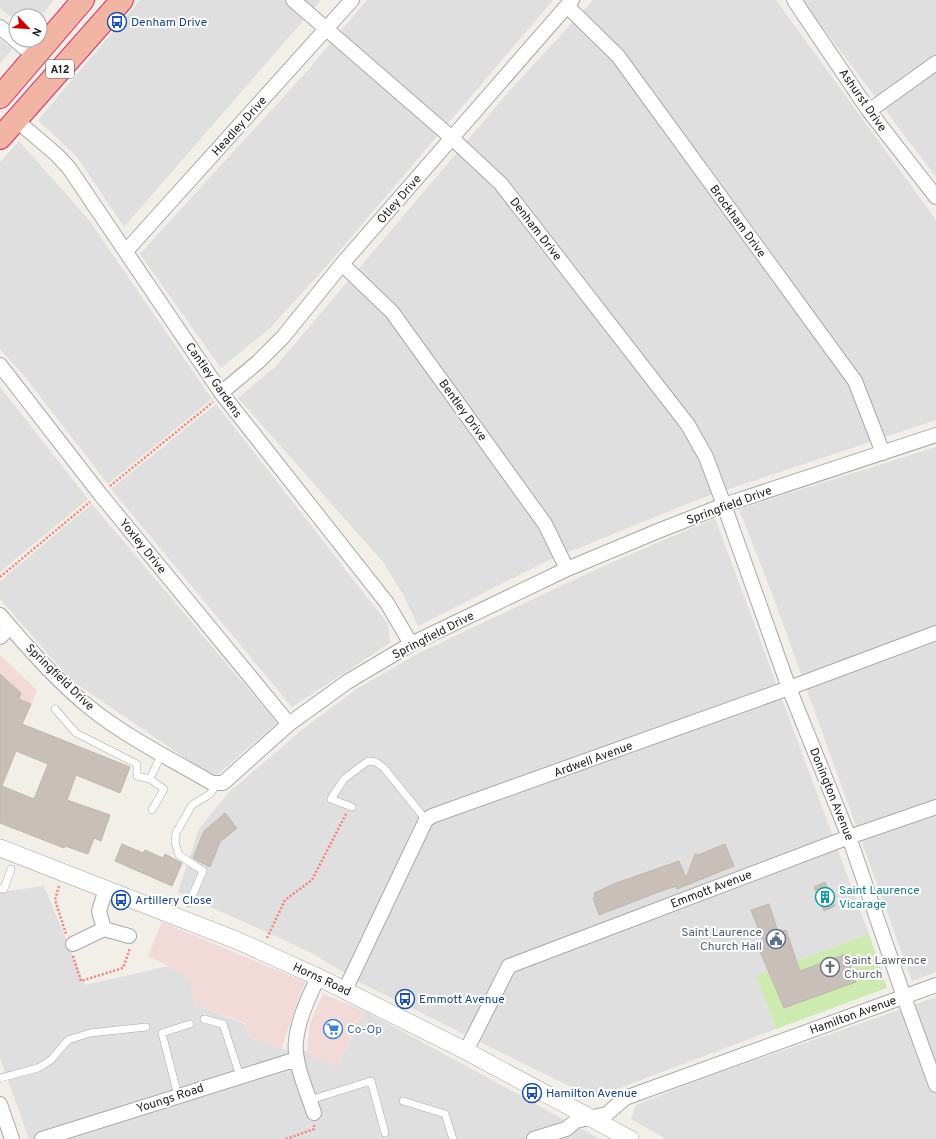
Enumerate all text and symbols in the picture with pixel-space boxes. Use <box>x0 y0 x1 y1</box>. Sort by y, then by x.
north arrow <box>8 8 48 48</box>
bus stop icon: Denham Drive <box>106 11 128 33</box>
place label: Denham Drive <box>131 15 207 31</box>
text: N <box>28 25 44 38</box>
road number: A12 <box>46 60 74 78</box>
street label: Ashurst Drive <box>835 66 890 135</box>
street label: Headley Drive <box>209 93 271 160</box>
street label: Otley Drive <box>374 172 425 228</box>
street label: Brockham Drive <box>705 182 769 261</box>
street label: Denham Drive <box>505 195 565 265</box>
street label: Cantley Gardens <box>181 340 245 421</box>
street label: Bentley Drive <box>434 377 490 445</box>
street label: Springfield Drive <box>684 483 774 529</box>
street label: Yoxley Drive <box>115 516 169 577</box>
street label: Springfield Drive <box>390 608 477 663</box>
street label: Springfield Drive <box>21 641 97 715</box>
street label: Ardwell Avenue <box>552 738 635 782</box>
street label: Donington Avenue <box>805 746 857 843</box>
street label: Emmott Avenue <box>668 867 754 913</box>
place label: Saint Laurence Vicarage <box>839 883 920 913</box>
building icon: Saint Laurence Vicarage <box>814 886 836 908</box>
bus stop icon: Artillery Close <box>110 889 132 911</box>
place label: Artillery Close <box>135 893 212 909</box>
place label: Saint Laurence Church Hall <box>681 925 762 955</box>
public building icon: Saint Laurence Church Hall <box>765 928 787 950</box>
place label: Saint Lawrence Church <box>844 953 926 983</box>
church icon: Saint Lawrence Church <box>819 956 841 978</box>
street label: Horns Road <box>290 959 353 1000</box>
bus stop icon: Emmott Avenue <box>394 988 416 1010</box>
place label: Emmott Avenue <box>419 992 505 1008</box>
street label: Hamilton Avenue <box>808 993 899 1039</box>
supermarket icon: Co-Op <box>322 1018 344 1040</box>
place label: Co-Op <box>347 1022 382 1038</box>
street label: Youngs Road <box>135 1081 206 1117</box>
bus stop icon: Hamilton Avenue <box>521 1082 543 1104</box>
place label: Hamilton Avenue <box>546 1086 637 1102</box>

